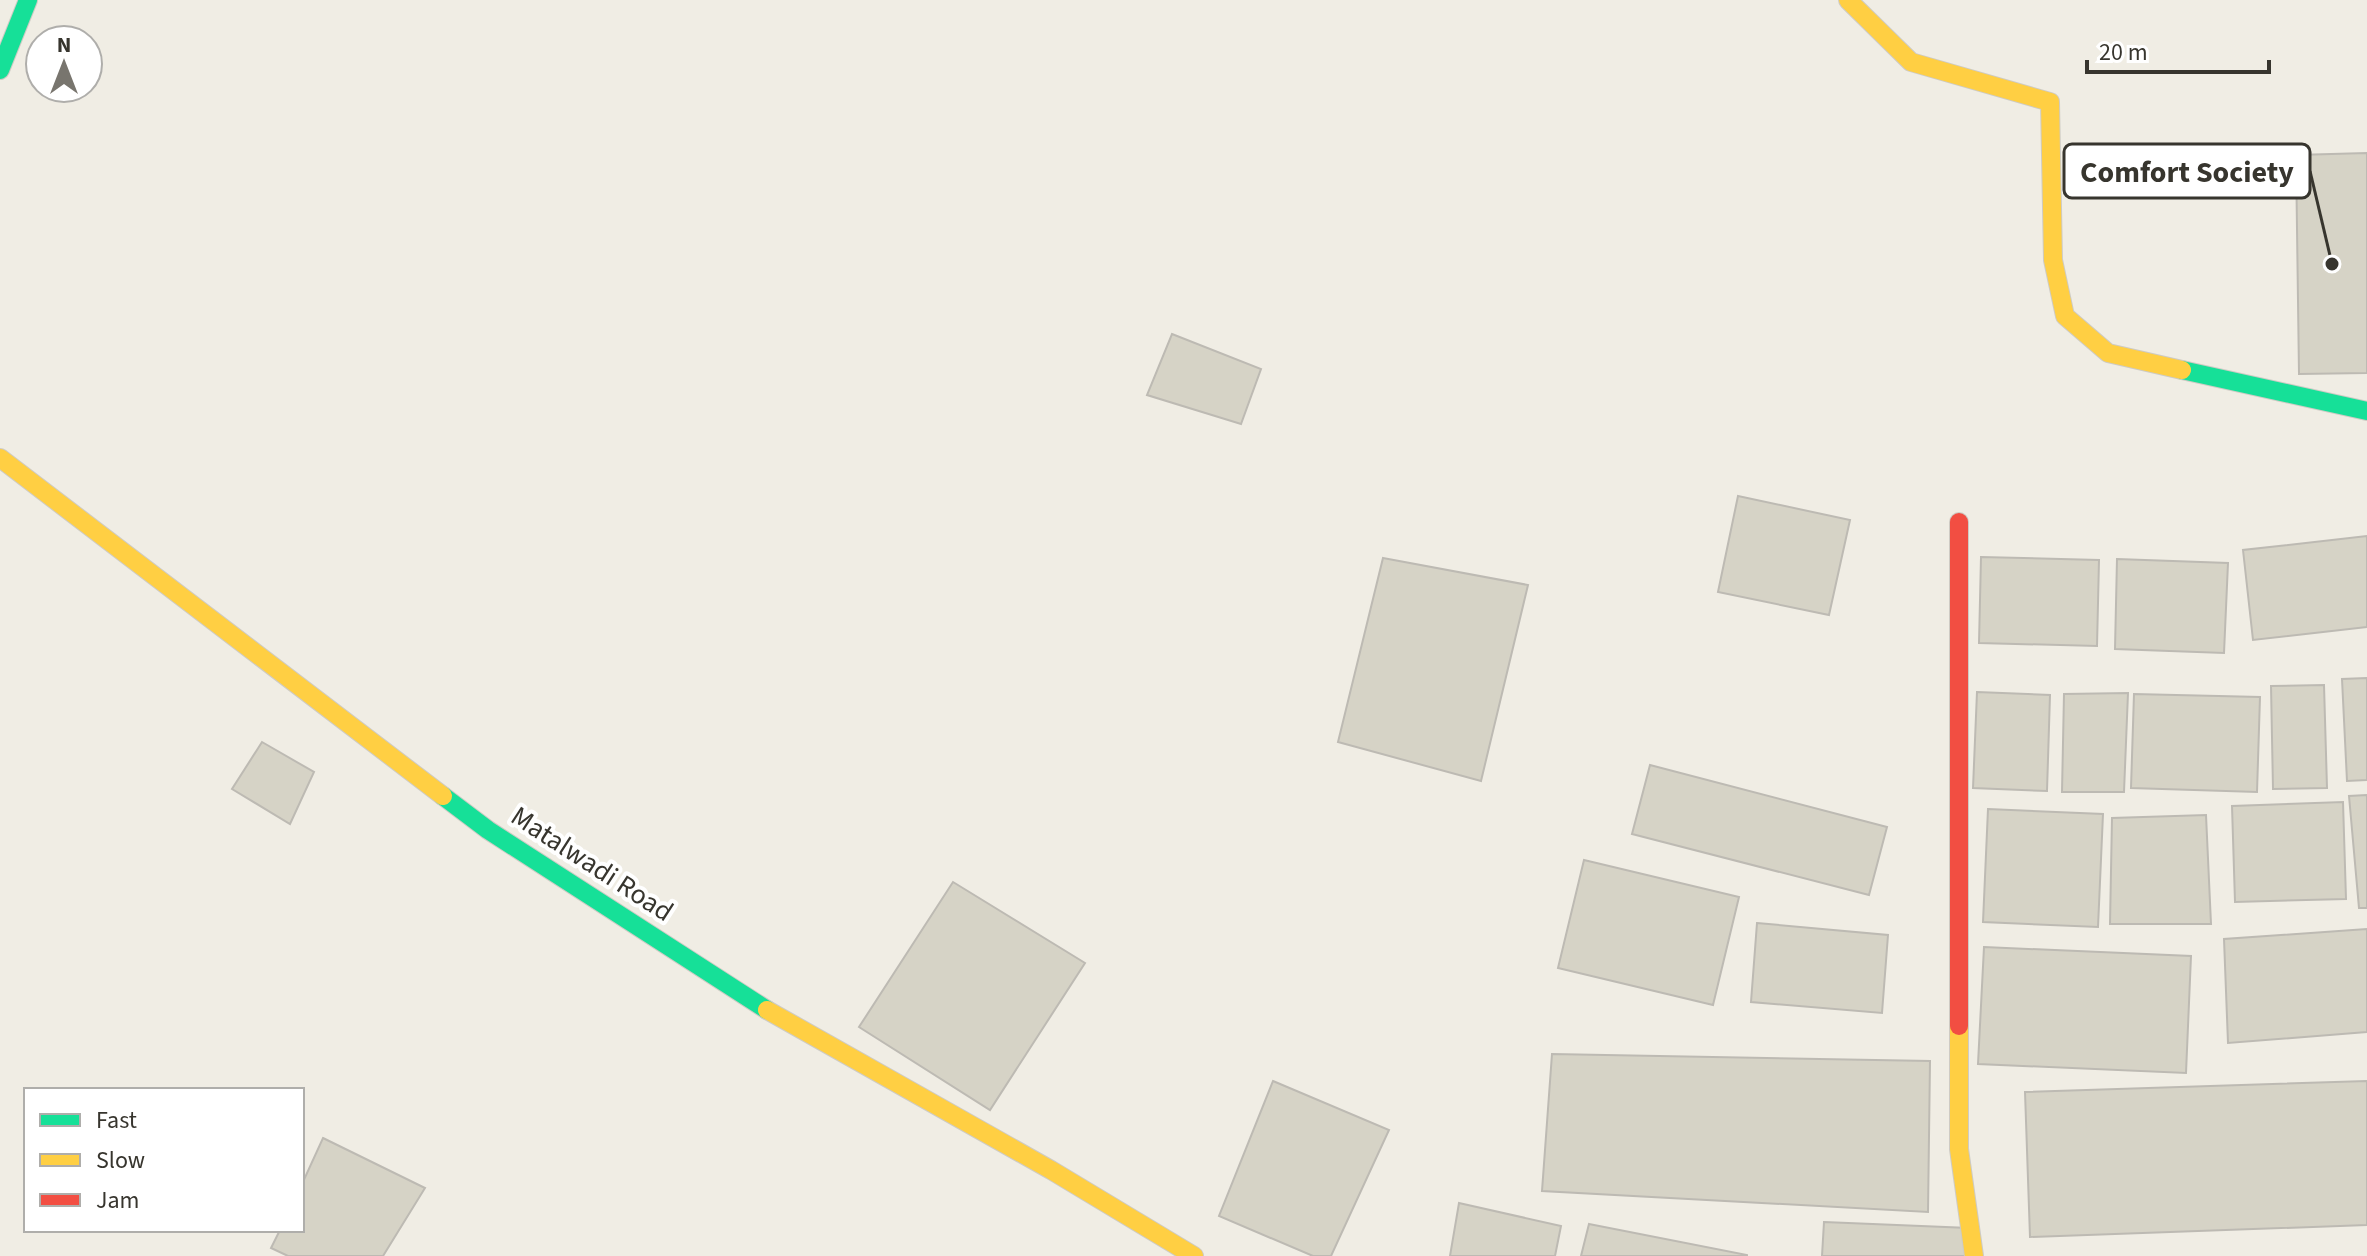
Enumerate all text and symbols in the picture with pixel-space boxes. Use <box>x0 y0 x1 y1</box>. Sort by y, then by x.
north arrow <box>24 24 104 104</box>
scale bar <box>2087 24 2269 74</box>
text: N <box>57 29 71 61</box>
text: 20 m <box>2099 35 2148 70</box>
callout: Comfort Society <box>2064 144 2310 198</box>
text: Comfort Society <box>2080 151 2294 194</box>
street label: Matalwadi Road <box>503 796 681 932</box>
legend <box>24 1088 304 1232</box>
text: Fast <box>96 1103 137 1138</box>
text: Slow <box>96 1143 145 1178</box>
text: Jam <box>96 1183 140 1218</box>

